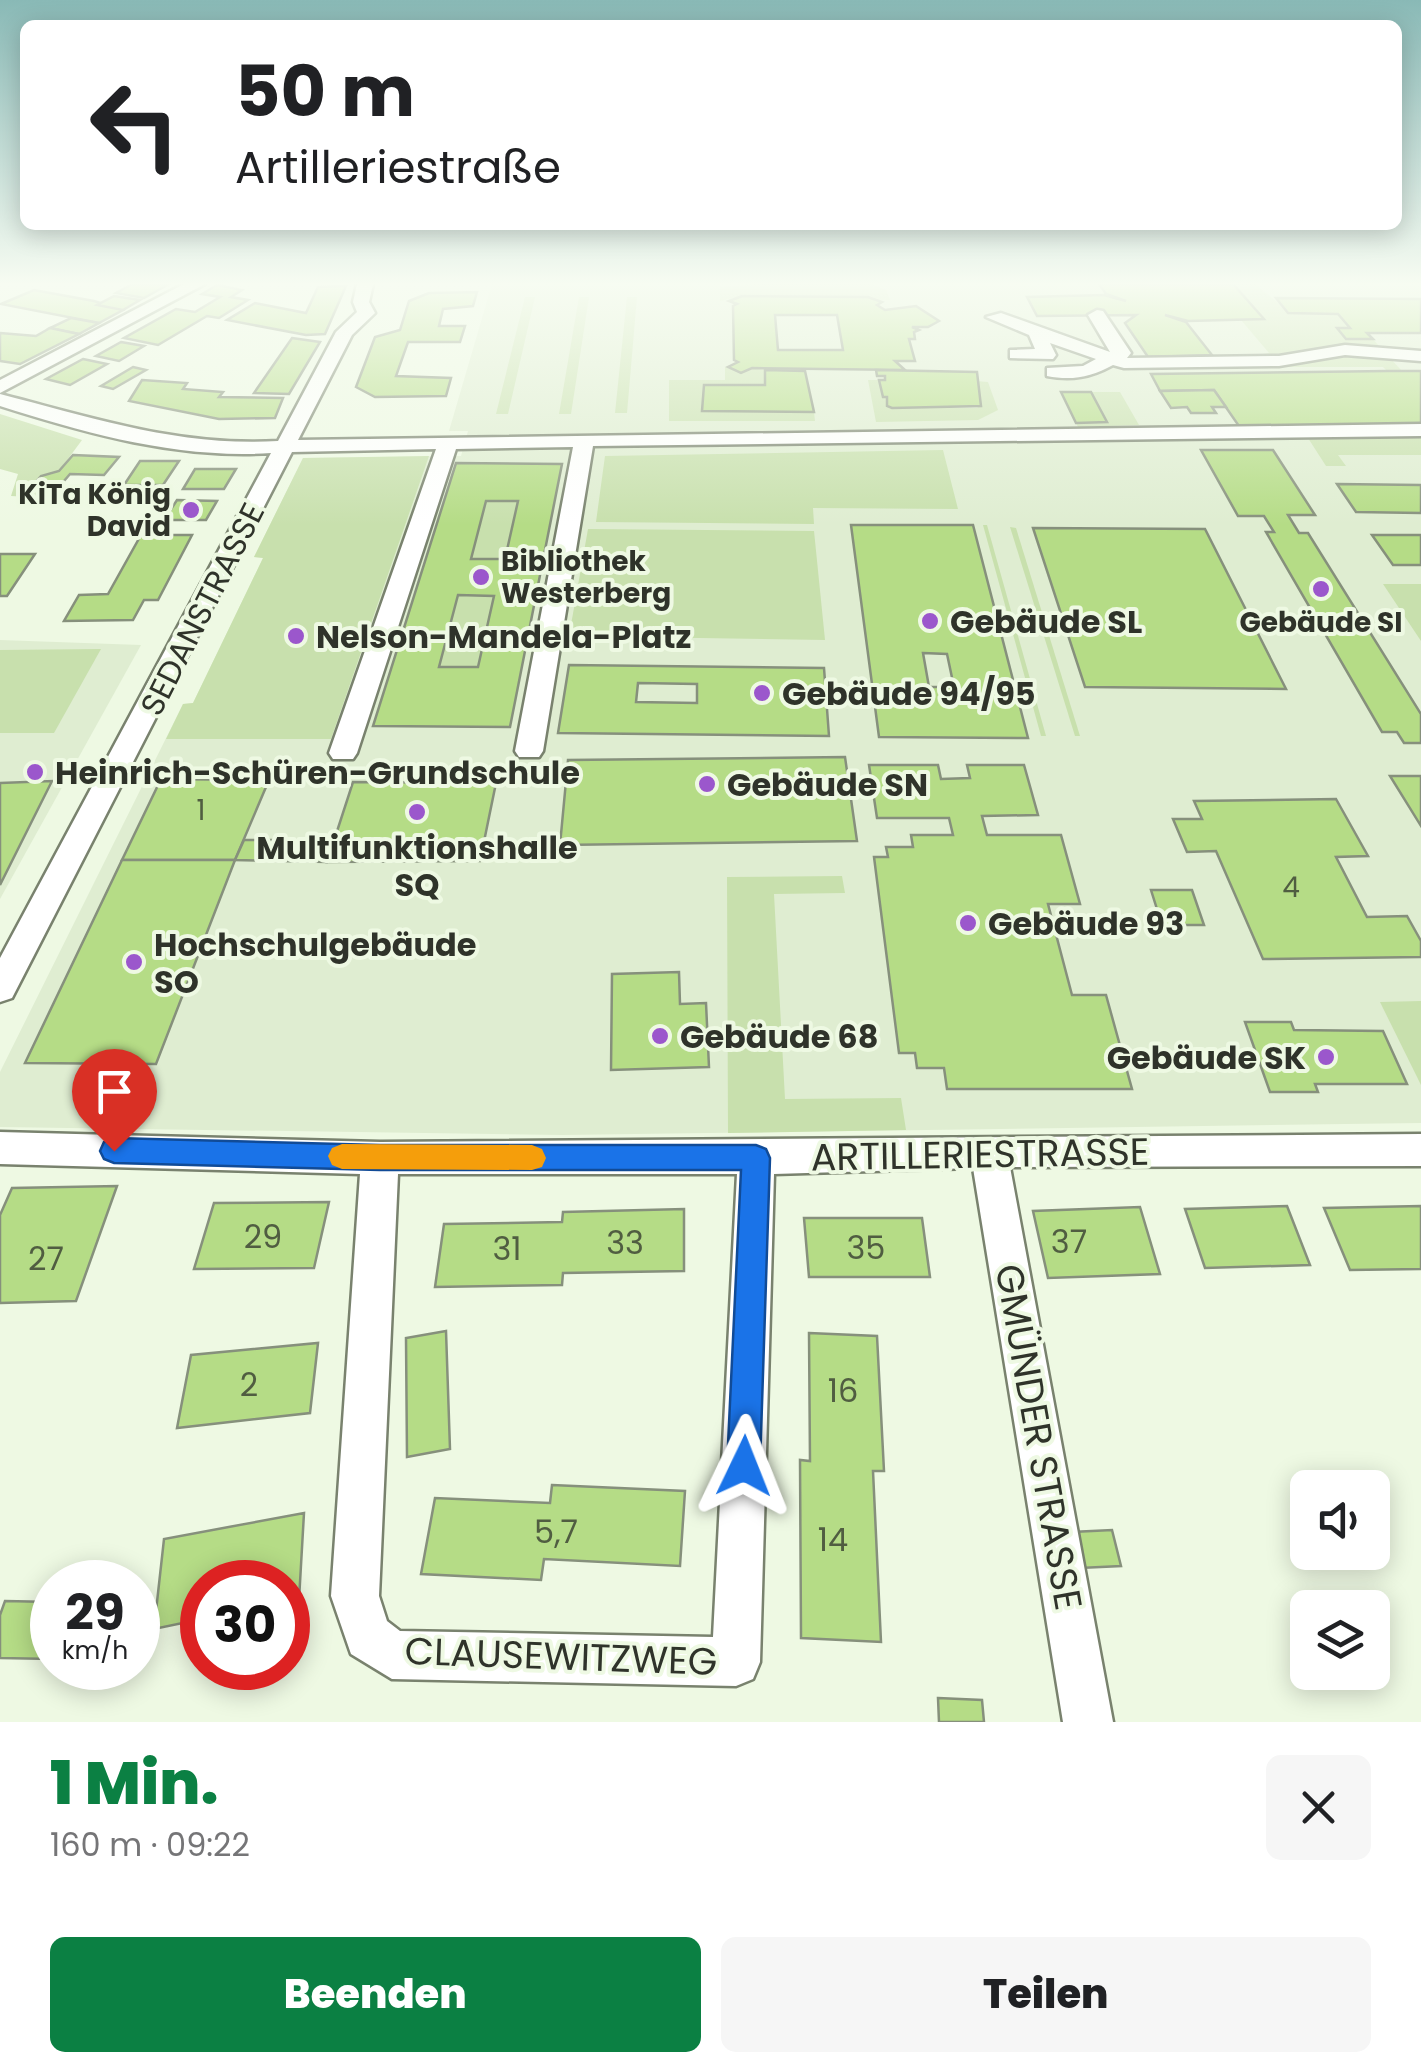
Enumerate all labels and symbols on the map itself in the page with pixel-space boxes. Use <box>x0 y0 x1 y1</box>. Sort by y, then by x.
place label: KiTa König David <box>18 475 171 546</box>
street label: SEDANSTRASSE <box>129 495 275 723</box>
marker: KiTa König David <box>180 499 202 521</box>
place label: Bibliothek Westerberg <box>501 542 671 613</box>
marker: Bibliothek Westerberg <box>470 566 492 588</box>
marker: Gebäude SI <box>1310 578 1332 600</box>
place label: Gebäude SL <box>950 599 1142 644</box>
place label: Gebäude SI <box>1239 603 1403 642</box>
marker: Gebäude SL <box>919 610 941 632</box>
place label: Nelson-Mandela-Platz <box>316 614 691 659</box>
marker: Nelson-Mandela-Platz <box>285 625 307 647</box>
place label: Gebäude 94/95 <box>782 671 1036 716</box>
marker: Gebäude 94/95 <box>751 682 773 704</box>
place label: Heinrich-Schüren-Grundschule <box>55 750 580 795</box>
marker: Heinrich-Schüren-Grundschule <box>24 761 46 783</box>
place label: Gebäude SN <box>727 762 928 807</box>
marker: Gebäude SN <box>696 773 718 795</box>
house number: 1 <box>197 791 205 830</box>
marker: Multifunktionshalle SQ <box>406 801 428 823</box>
place label: Multifunktionshalle SQ <box>256 825 578 907</box>
house number: 4 <box>1282 868 1300 907</box>
place label: Gebäude 93 <box>988 901 1184 946</box>
marker: Gebäude 93 <box>957 912 979 934</box>
place label: Hochschulgebäude SO <box>154 922 476 1004</box>
marker: Hochschulgebäude SO <box>123 951 145 973</box>
place label: Gebäude 68 <box>680 1014 878 1059</box>
marker: Gebäude 68 <box>649 1025 671 1047</box>
place label: Gebäude SK <box>1107 1035 1306 1080</box>
marker: Gebäude SK <box>1315 1046 1337 1068</box>
pin <box>72 1049 157 1152</box>
street label: ARTILLERIESTRASSE <box>810 1125 1150 1183</box>
house number: 29 <box>244 1214 282 1259</box>
house number: 37 <box>1051 1219 1087 1264</box>
house number: 33 <box>606 1220 644 1265</box>
house number: 35 <box>847 1225 885 1270</box>
house number: 31 <box>492 1226 522 1271</box>
house number: 27 <box>28 1236 64 1281</box>
street label: GMÜNDER STRASSE <box>983 1260 1095 1614</box>
house number: 2 <box>240 1362 258 1407</box>
house number: 16 <box>828 1368 858 1413</box>
position arrow <box>692 1414 796 1518</box>
house number: 5,7 <box>534 1509 578 1554</box>
house number: 14 <box>818 1517 848 1562</box>
speed limit sign: 30 <box>180 1560 310 1690</box>
street label: CLAUSEWITZWEG <box>404 1624 718 1688</box>

